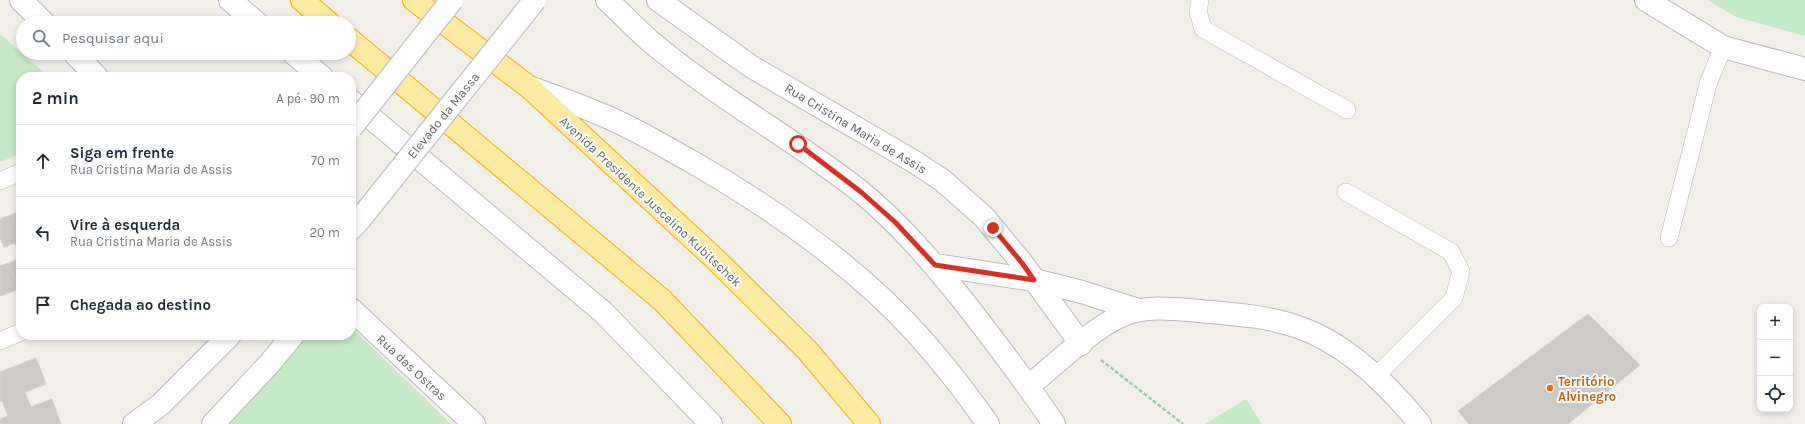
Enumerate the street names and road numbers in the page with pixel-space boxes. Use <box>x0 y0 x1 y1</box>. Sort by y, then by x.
street label: Elevado da Massa <box>404 69 483 161</box>
street label: Rua Cristina Maria de Assis <box>782 80 929 177</box>
street label: Avenida Presidente Juscelino Kubitschek <box>557 113 745 290</box>
street label: Rua das Ostras <box>374 331 450 404</box>

